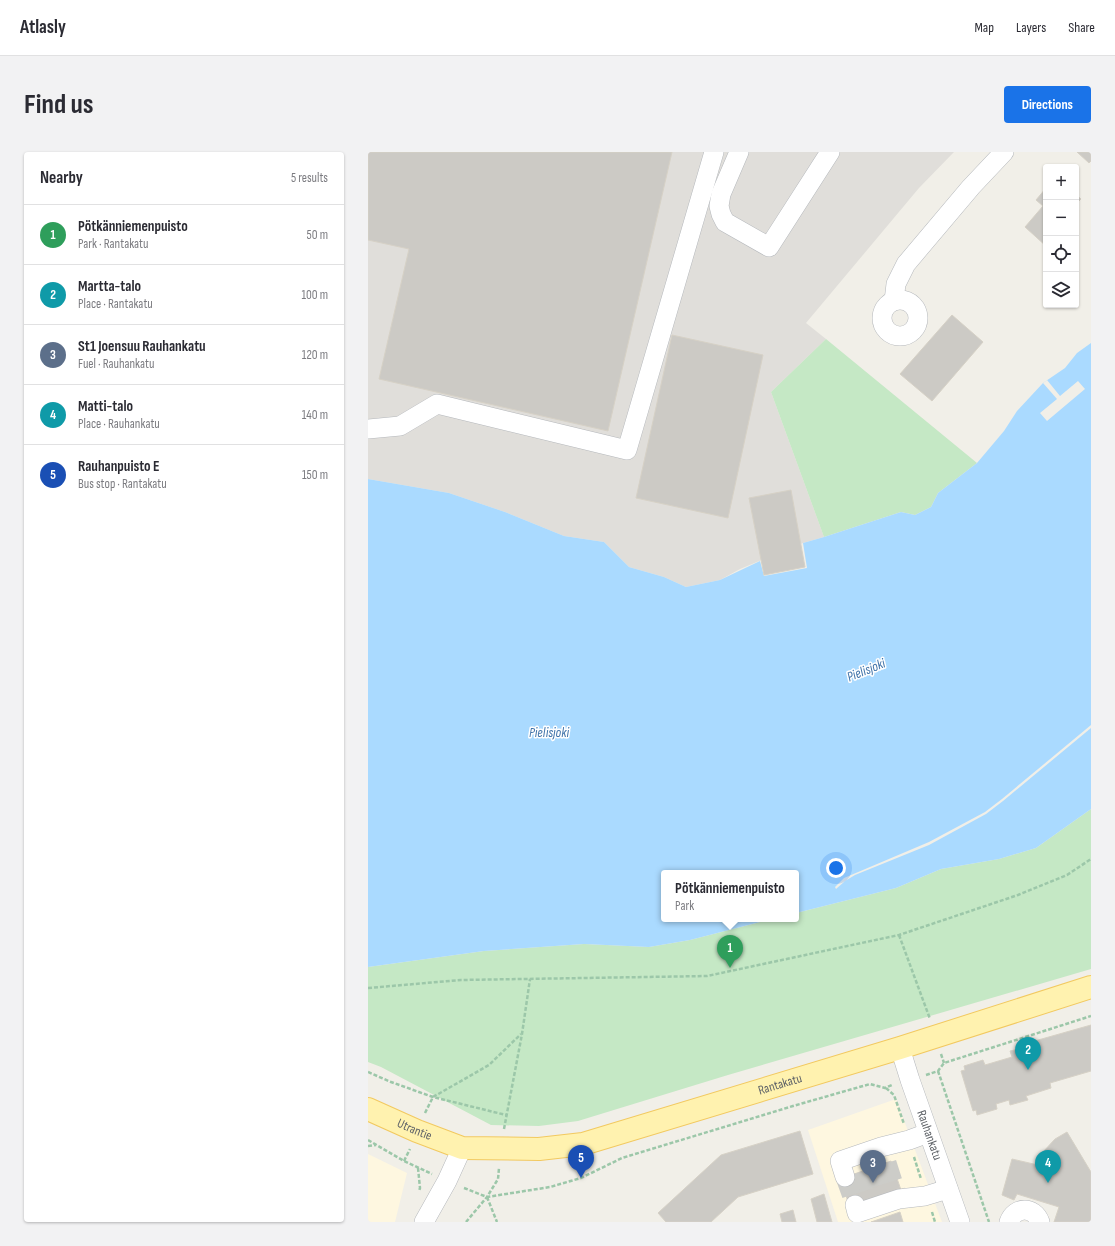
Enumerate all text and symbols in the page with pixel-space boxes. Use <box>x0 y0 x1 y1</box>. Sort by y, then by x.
text: Atlasly <box>20 16 66 39</box>
text: Map <box>974 19 994 36</box>
text: Layers <box>1016 19 1046 36</box>
text: Share <box>1068 19 1095 36</box>
button: Directions <box>1004 86 1091 123</box>
text: Find us <box>24 88 93 121</box>
map controls <box>1043 164 1079 308</box>
button: + <box>1043 164 1079 200</box>
text: Nearby <box>40 168 83 188</box>
text: 5 results <box>291 170 328 186</box>
button: − <box>1043 200 1079 236</box>
text: Pötkänniemenpuisto <box>78 217 188 236</box>
text: 1 <box>50 227 56 243</box>
text: 50 m <box>307 227 328 243</box>
text: Park · Rantakatu <box>78 236 149 252</box>
button: locate <box>1043 236 1079 272</box>
button: layers <box>1043 272 1079 308</box>
text: Martta-talo <box>78 277 141 296</box>
text: 2 <box>50 287 56 303</box>
text: 100 m <box>301 287 328 303</box>
text: Place · Rantakatu <box>78 296 153 312</box>
text: St1 Joensuu Rauhankatu <box>78 337 206 356</box>
text: 3 <box>50 347 56 363</box>
text: 120 m <box>302 347 328 363</box>
text: Fuel · Rauhankatu <box>78 356 155 372</box>
text: Matti-talo <box>78 397 133 416</box>
text: 4 <box>50 407 56 423</box>
text: 140 m <box>302 407 328 423</box>
text: Place · Rauhankatu <box>78 416 160 432</box>
text: Rauhanpuisto E <box>78 457 160 476</box>
text: 5 <box>50 467 56 483</box>
text: 150 m <box>302 467 328 483</box>
text: Bus stop · Rantakatu <box>78 476 167 492</box>
water label: Pielisjoki <box>844 654 888 685</box>
water label: Pielisjoki <box>529 724 569 741</box>
your location <box>826 858 846 878</box>
popup <box>661 870 799 922</box>
text: Pötkänniemenpuisto <box>675 879 785 898</box>
text: Park <box>675 898 694 914</box>
pin: 1 <box>717 935 743 968</box>
pin: 2 <box>1015 1037 1041 1070</box>
street label: Rantakatu <box>756 1070 804 1098</box>
street label: Rauhankatu <box>913 1108 946 1162</box>
street label: Utrantie <box>395 1115 434 1144</box>
pin: 5 <box>568 1145 594 1178</box>
pin: 3 <box>860 1150 886 1183</box>
pin: 4 <box>1035 1150 1061 1183</box>

